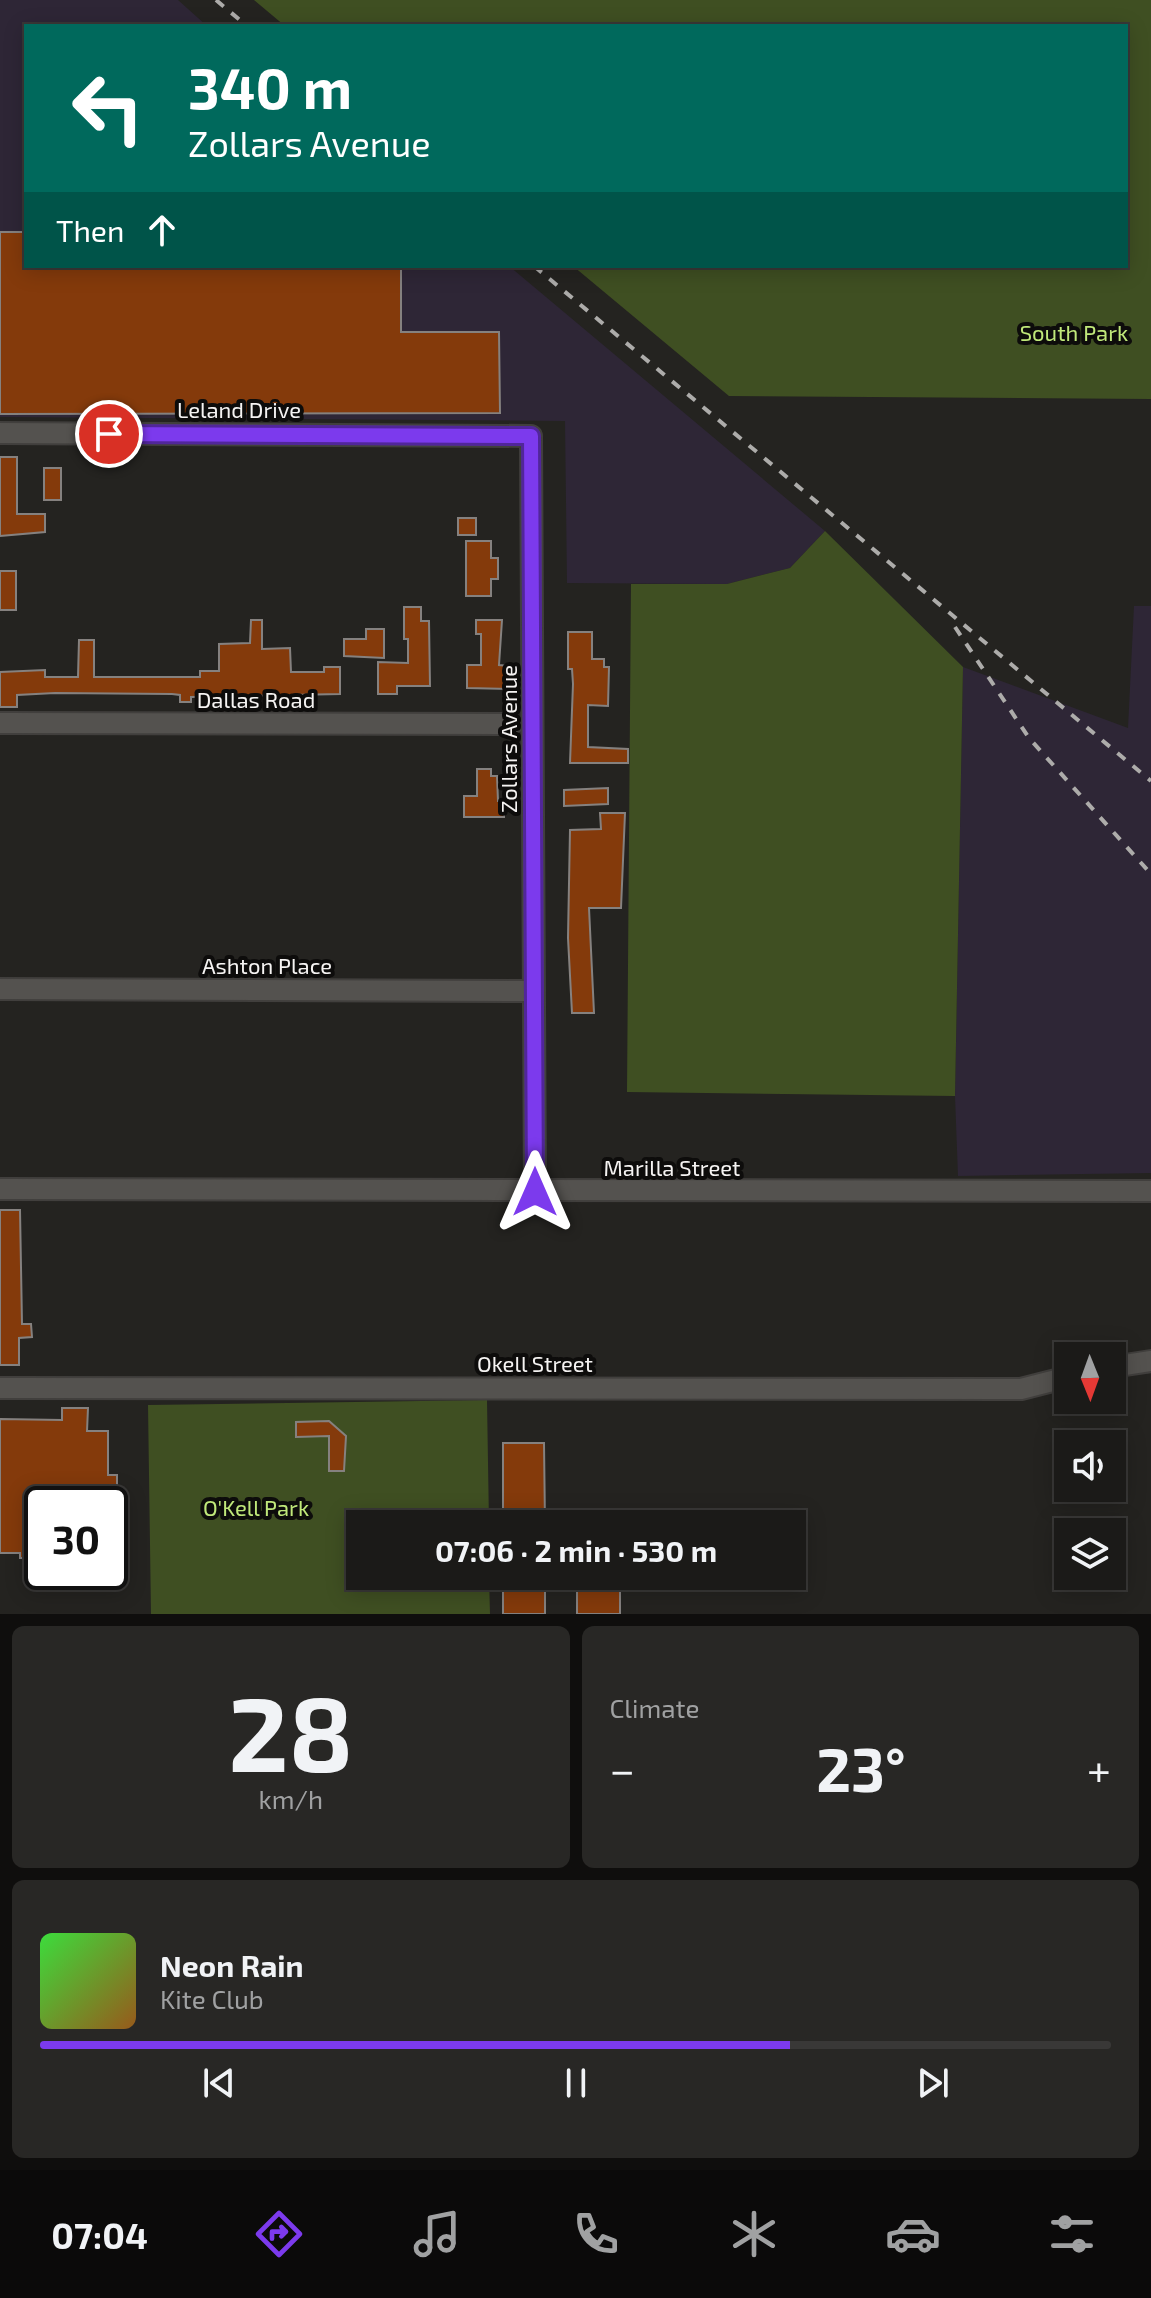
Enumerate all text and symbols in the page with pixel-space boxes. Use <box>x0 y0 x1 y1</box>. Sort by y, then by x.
text: 340 m <box>188 53 352 120</box>
icon: left <box>56 56 160 160</box>
text: Zollars Avenue <box>188 121 431 164</box>
icon: ahead <box>140 208 184 252</box>
text: Then <box>56 212 124 248</box>
park label: South Park <box>1020 319 1128 345</box>
street label: Leland Drive <box>177 396 301 422</box>
pin <box>75 400 143 468</box>
icon: arrive <box>87 412 131 456</box>
street label: Zollars Avenue <box>495 665 521 813</box>
street label: Dallas Road <box>197 686 315 712</box>
street label: Ashton Place <box>202 952 332 978</box>
position arrow <box>493 1150 577 1234</box>
street label: Marilla Street <box>604 1154 740 1180</box>
north arrow <box>1054 1342 1126 1414</box>
map controls <box>1054 1342 1126 1590</box>
street label: Okell Street <box>477 1350 593 1376</box>
button: sound <box>1054 1430 1126 1502</box>
speed limit sign: 30 <box>24 1486 128 1590</box>
park label: O'Kell Park <box>203 1494 309 1520</box>
button: layers <box>1054 1518 1126 1590</box>
text: 07:06 · 2 min · 530 m <box>435 1532 717 1568</box>
text: 28 <box>228 1668 353 1793</box>
text: Climate <box>610 1692 699 1723</box>
text: 23° <box>816 1732 906 1804</box>
text: − <box>610 1742 635 1795</box>
text: + <box>1087 1742 1111 1795</box>
text: km/h <box>258 1783 323 1814</box>
text: Neon Rain <box>160 1947 304 1983</box>
text: Kite Club <box>160 1983 264 2014</box>
icon: previous <box>197 2061 241 2105</box>
icon: pause <box>554 2061 598 2105</box>
icon: next <box>911 2061 955 2105</box>
icon: directions <box>251 2206 307 2262</box>
icon: music <box>409 2206 465 2262</box>
icon: phone <box>568 2206 624 2262</box>
icon: climate <box>726 2206 782 2262</box>
icon: car <box>885 2206 941 2262</box>
icon: filters <box>1044 2206 1100 2262</box>
text: 07:04 <box>51 2213 148 2256</box>

